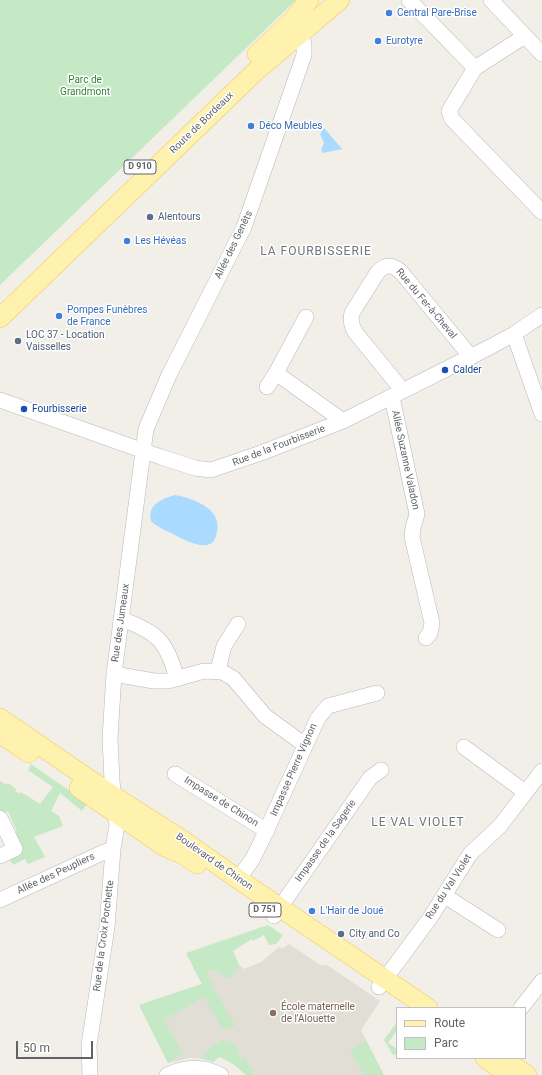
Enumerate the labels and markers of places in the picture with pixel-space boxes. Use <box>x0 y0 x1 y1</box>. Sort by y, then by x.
place label: Central Pare-Brise <box>397 7 477 19</box>
marker: Central Pare-Brise <box>384 8 394 18</box>
place label: Eurotyre <box>386 35 423 47</box>
marker: Eurotyre <box>373 36 383 46</box>
place label: Déco Meubles <box>259 120 322 132</box>
marker: Déco Meubles <box>246 121 256 131</box>
place label: Alentours <box>158 211 201 223</box>
marker: Alentours <box>145 212 155 222</box>
place label: Les Hévéas <box>135 235 186 247</box>
marker: Les Hévéas <box>122 236 132 246</box>
place label: Pompes Funèbres de France <box>67 304 147 328</box>
marker: Pompes Funèbres de France <box>54 311 64 321</box>
place label: LOC 37 - Location Vaisselles <box>26 329 105 352</box>
marker: LOC 37 - Location Vaisselles <box>13 336 23 346</box>
place label: Calder <box>453 364 482 376</box>
marker: Calder <box>440 365 450 375</box>
place label: Fourbisserie <box>32 403 87 415</box>
marker: Fourbisserie <box>19 404 29 414</box>
place label: L'Hair de Joué <box>320 905 383 917</box>
marker: L'Hair de Joué <box>307 906 317 916</box>
place label: City and Co <box>349 928 400 940</box>
marker: City and Co <box>336 929 346 939</box>
place label: École maternelle de l'Alouette <box>281 1001 355 1024</box>
marker: École maternelle de l'Alouette <box>268 1008 278 1018</box>

